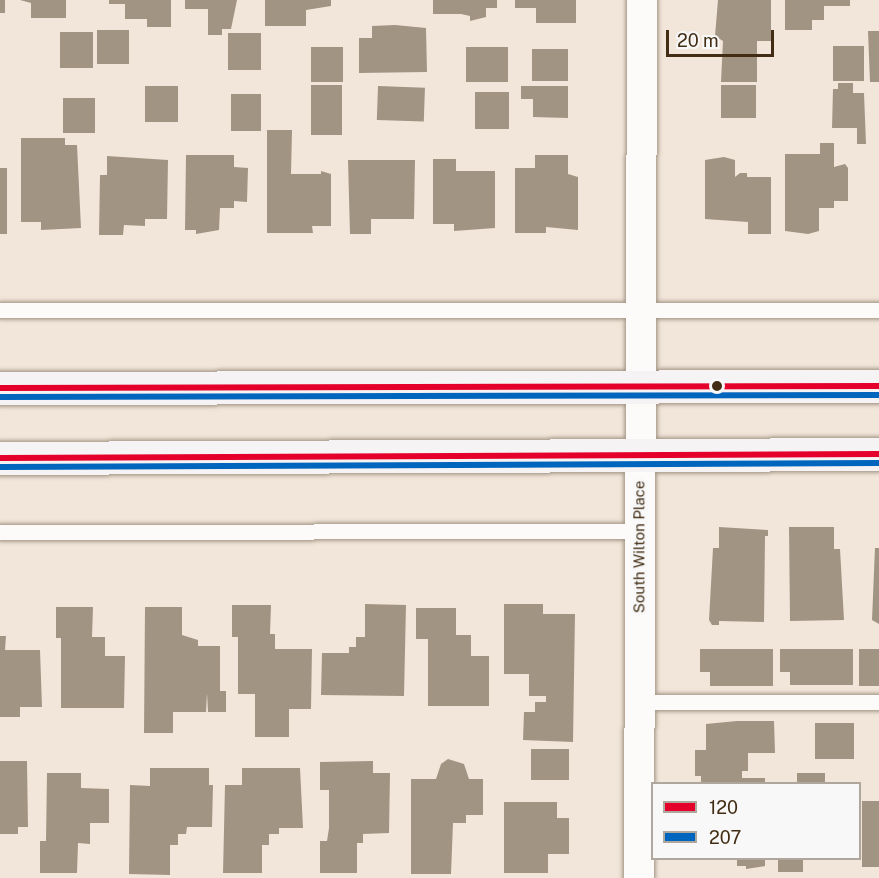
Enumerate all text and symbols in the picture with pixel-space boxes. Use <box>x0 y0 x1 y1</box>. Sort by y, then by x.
scale bar <box>669 18 777 56</box>
text: 20 m <box>677 30 719 51</box>
unlabelled marker <box>711 380 723 392</box>
street label: South Wilton Place <box>630 481 648 613</box>
legend <box>651 782 861 860</box>
text: 120 <box>709 797 738 818</box>
text: 207 <box>709 827 741 848</box>

